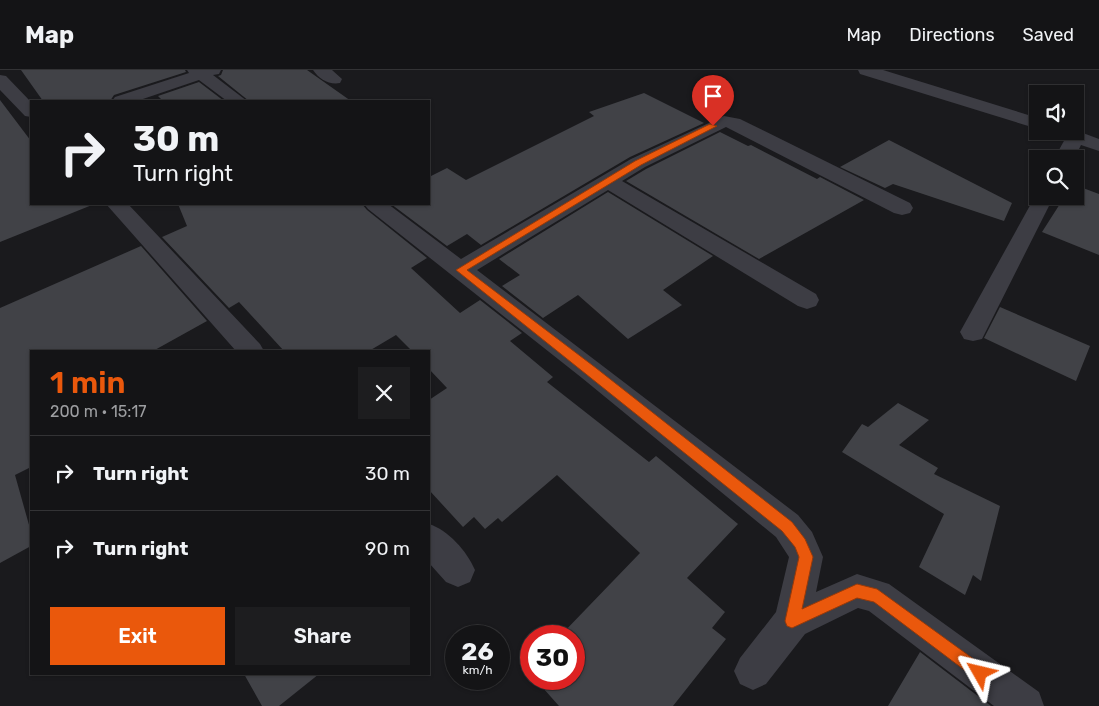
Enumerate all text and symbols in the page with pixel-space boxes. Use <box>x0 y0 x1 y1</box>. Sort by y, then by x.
text: Map <box>25 21 74 49</box>
text: Map <box>846 24 881 46</box>
text: Directions <box>909 24 995 46</box>
text: Saved <box>1023 24 1074 46</box>
pin <box>692 75 734 126</box>
icon: arrive <box>699 82 727 110</box>
map controls <box>1029 85 1084 205</box>
button: sound <box>1029 85 1084 140</box>
text: 30 m <box>133 118 219 160</box>
icon: right <box>50 120 115 185</box>
button: search <box>1029 150 1084 205</box>
text: Turn right <box>133 160 233 187</box>
text: 1 min <box>50 365 125 401</box>
button: close <box>358 367 410 419</box>
text: 200 m · 15:17 <box>50 402 146 421</box>
icon: right <box>50 459 78 487</box>
text: Turn right <box>93 462 188 485</box>
text: 30 m <box>365 462 410 485</box>
icon: right <box>50 534 78 562</box>
text: Turn right <box>93 537 188 560</box>
text: 90 m <box>365 537 410 560</box>
button: Exit <box>50 607 225 665</box>
button: Share <box>235 607 410 665</box>
speed limit sign: 30 <box>520 625 585 690</box>
text: 26 <box>461 637 494 666</box>
position arrow <box>953 646 1005 698</box>
text: km/h <box>463 663 492 677</box>

